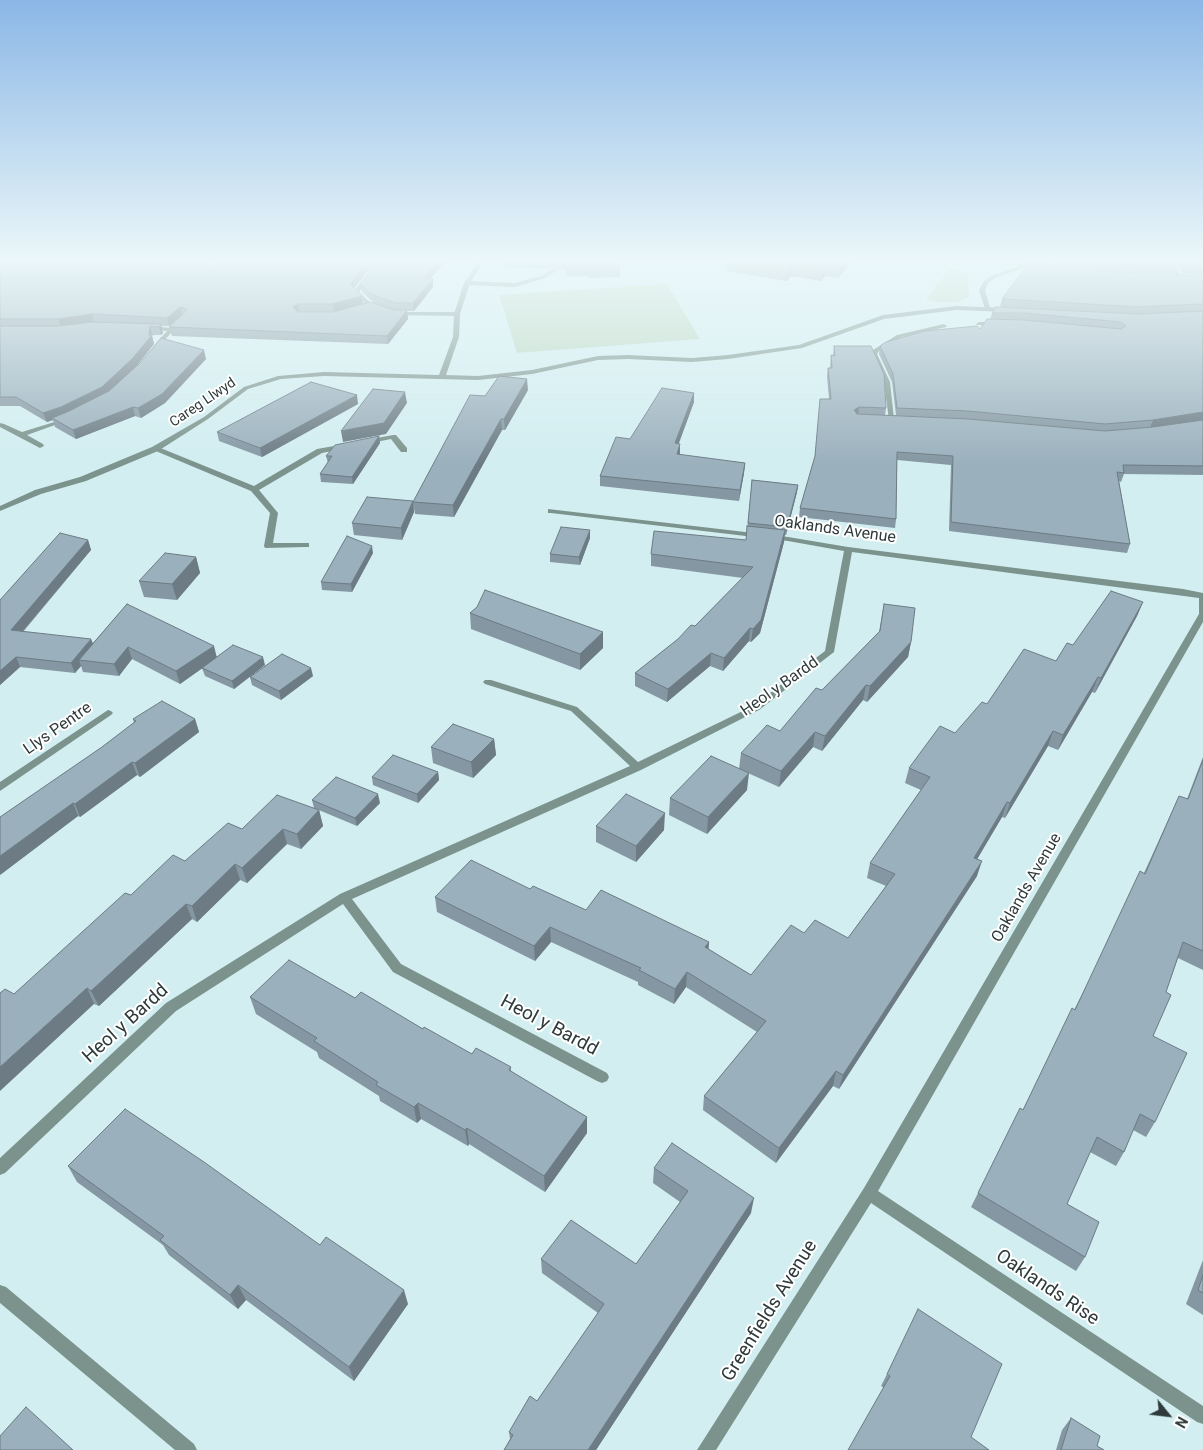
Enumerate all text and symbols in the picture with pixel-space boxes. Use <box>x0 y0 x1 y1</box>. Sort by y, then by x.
street label: Careg Llwyd <box>167 375 239 431</box>
street label: Oaklands Avenue <box>773 512 897 548</box>
street label: Heol y Bardd <box>737 653 823 721</box>
street label: Llys Pentre <box>20 699 96 759</box>
street label: Oaklands Avenue <box>988 830 1066 946</box>
street label: Heol y Bardd <box>78 980 174 1068</box>
street label: Heol y Bardd <box>496 991 602 1061</box>
street label: Greenfields Avenue <box>717 1236 823 1386</box>
street label: Oaklands Rise <box>991 1245 1103 1331</box>
north arrow <box>1143 1390 1193 1440</box>
text: N <box>1172 1414 1191 1430</box>

